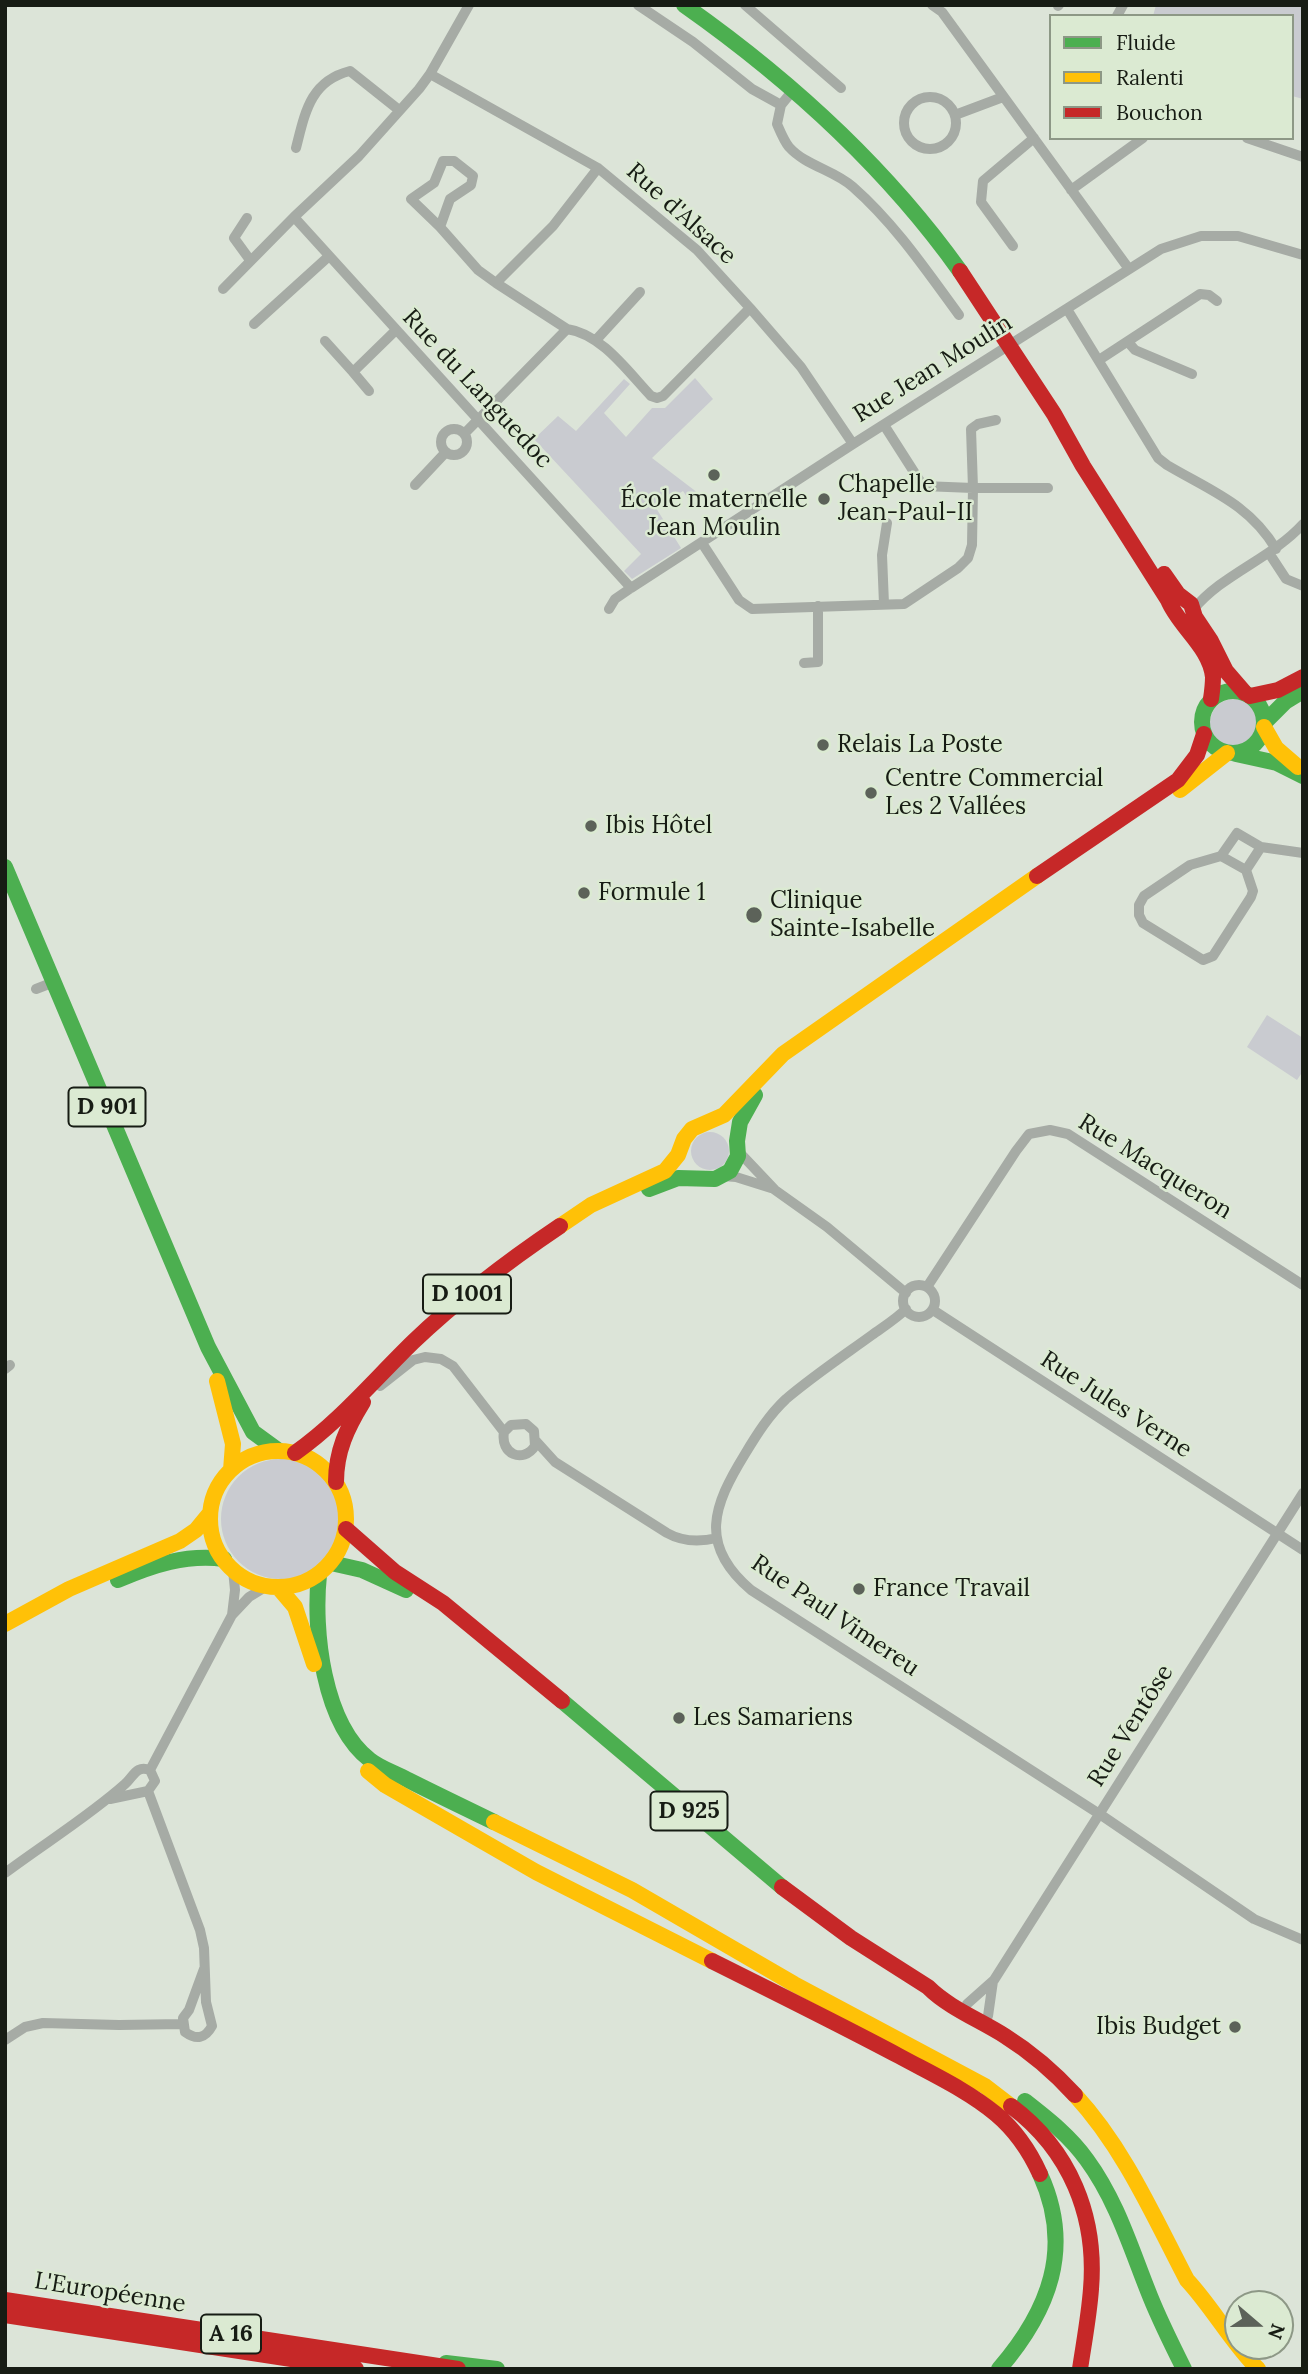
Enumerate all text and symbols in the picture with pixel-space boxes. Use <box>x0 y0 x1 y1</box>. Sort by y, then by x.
legend <box>1049 14 1294 140</box>
text: Fluide <box>1116 29 1176 56</box>
text: Ralenti <box>1116 64 1184 91</box>
text: Bouchon <box>1116 99 1203 126</box>
street label: Rue d'Alsace <box>620 157 742 271</box>
street label: Rue du Languedoc <box>396 304 558 474</box>
street label: Rue Jean Moulin <box>848 309 1018 429</box>
marker: École maternelle Jean Moulin <box>706 467 722 483</box>
place label: Chapelle Jean-Paul-II <box>838 471 973 527</box>
place label: École maternelle Jean Moulin <box>620 486 808 542</box>
marker: Chapelle Jean-Paul-II <box>816 491 832 507</box>
place label: Relais La Poste <box>837 731 1003 759</box>
marker: Relais La Poste <box>815 737 831 753</box>
place label: Centre Commercial Les 2 Vallées <box>885 765 1103 821</box>
marker: Centre Commercial Les 2 Vallées <box>863 785 879 801</box>
place label: Ibis Hôtel <box>605 812 712 840</box>
marker: Ibis Hôtel <box>583 818 599 834</box>
place label: Formule 1 <box>598 879 706 907</box>
marker: Formule 1 <box>576 885 592 901</box>
place label: Clinique Sainte-Isabelle <box>770 887 935 943</box>
marker: Clinique Sainte-Isabelle <box>744 905 764 925</box>
road number: D 901 <box>68 1088 146 1126</box>
street label: Rue Macqueron <box>1073 1108 1237 1226</box>
road number: D 1001 <box>423 1274 511 1314</box>
street label: Rue Jules Verne <box>1035 1345 1197 1465</box>
street label: Rue Paul Vimereu <box>745 1549 925 1683</box>
place label: France Travail <box>873 1575 1030 1603</box>
marker: France Travail <box>851 1581 867 1597</box>
street label: Rue Ventôse <box>1082 1660 1180 1792</box>
place label: Les Samariens <box>693 1704 853 1732</box>
marker: Les Samariens <box>671 1710 687 1726</box>
road number: D 925 <box>650 1792 728 1830</box>
place label: Ibis Budget <box>1096 2013 1221 2041</box>
marker: Ibis Budget <box>1227 2019 1243 2035</box>
street label: L'Européenne <box>32 2267 188 2319</box>
north arrow <box>1224 2290 1294 2360</box>
road number: A 16 <box>201 2314 261 2354</box>
text: N <box>1263 2320 1291 2343</box>

